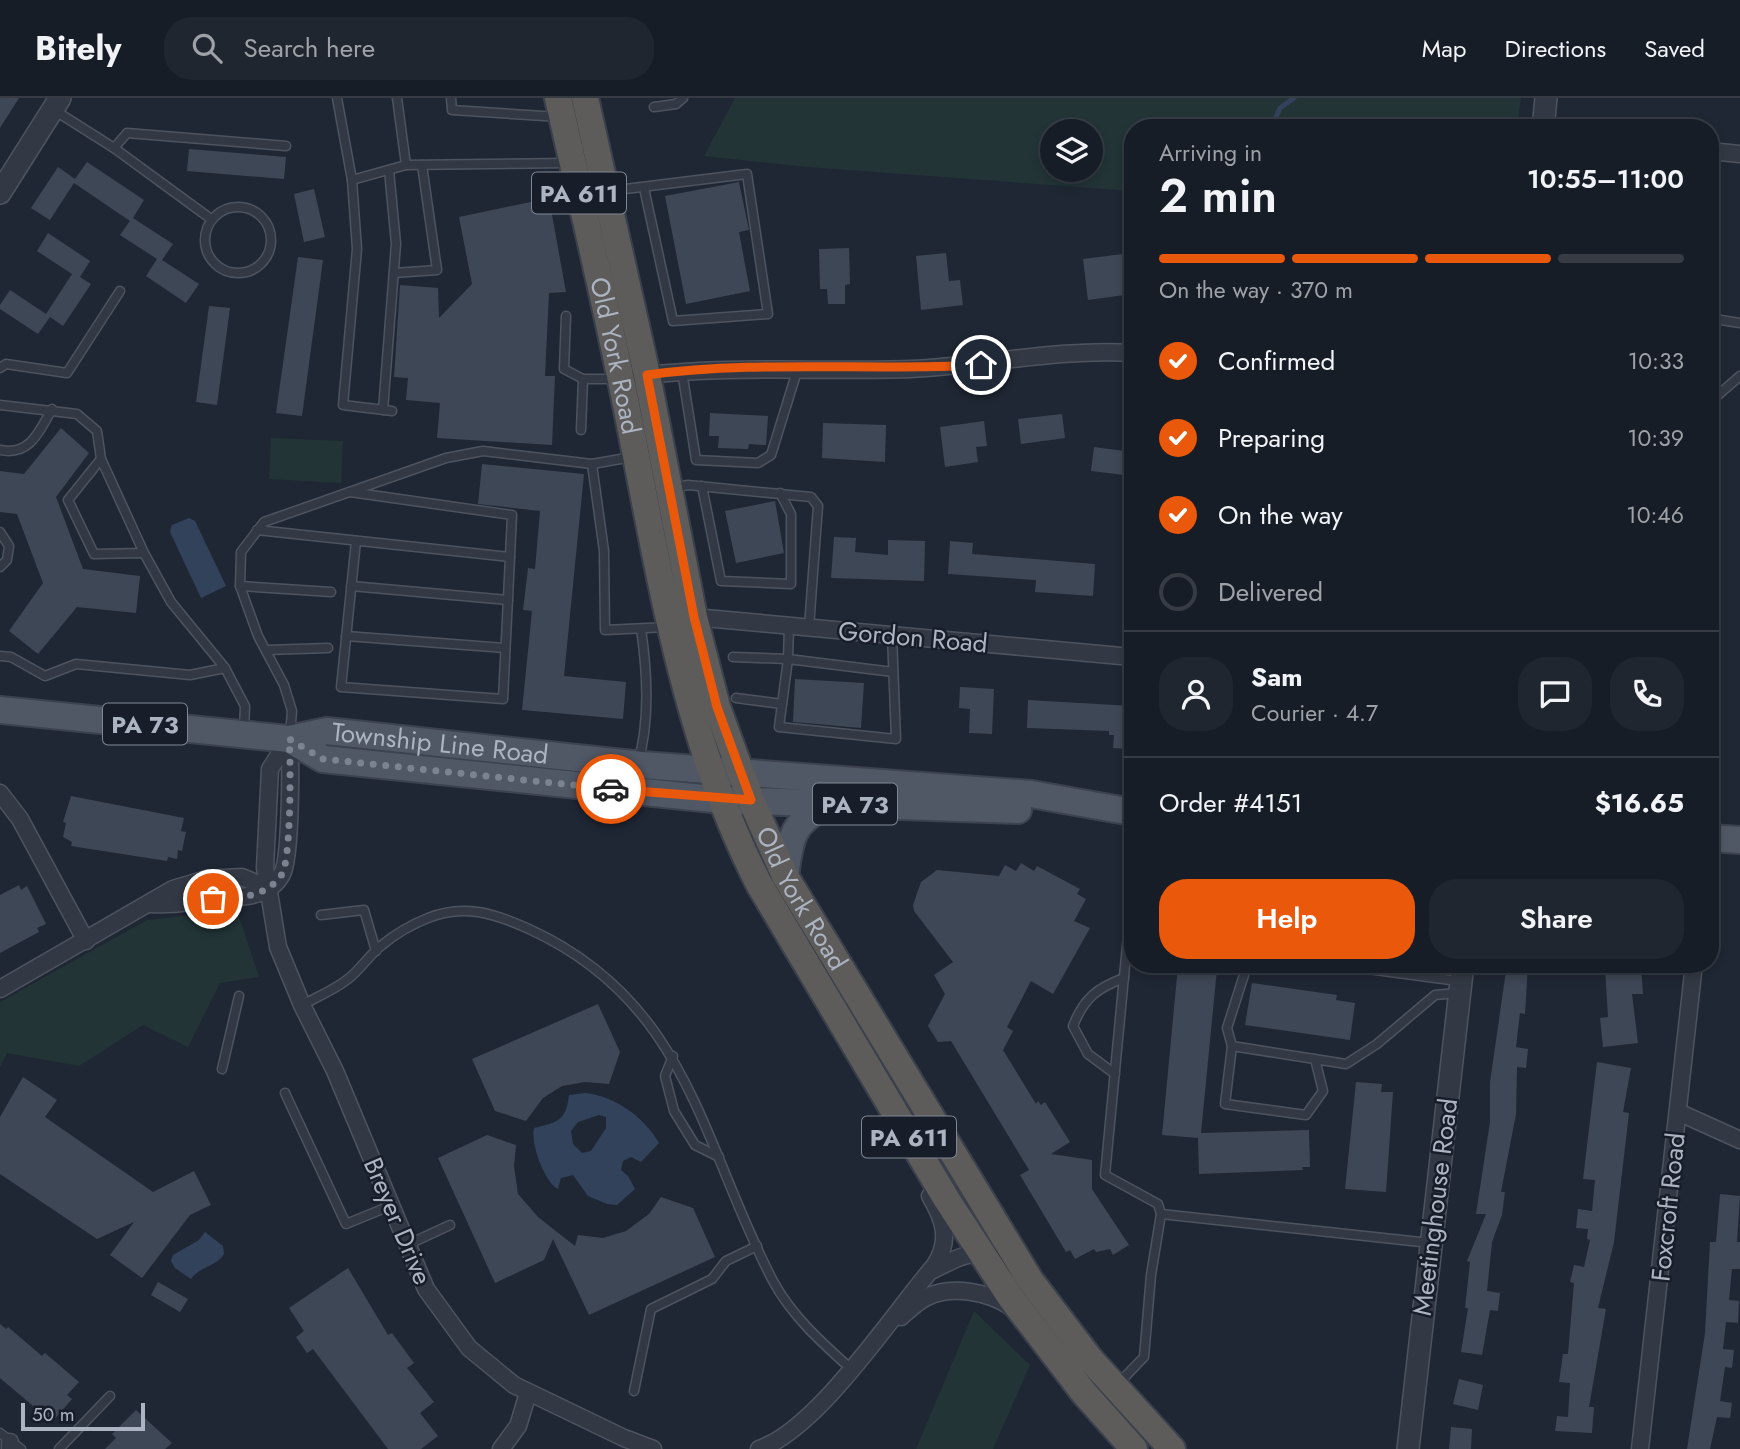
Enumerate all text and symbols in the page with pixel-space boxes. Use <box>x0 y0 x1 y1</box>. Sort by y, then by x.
search box <box>164 17 654 80</box>
text: Bitely <box>35 25 122 72</box>
icon: search <box>188 29 226 67</box>
text: Search here <box>244 29 375 67</box>
text: Map <box>1422 31 1467 66</box>
text: Directions <box>1505 31 1606 66</box>
text: Saved <box>1644 31 1705 66</box>
map controls <box>1040 119 1103 182</box>
button: layers <box>1040 119 1103 182</box>
text: Arriving in <box>1159 136 1262 170</box>
text: 10:55–11:00 <box>1527 160 1684 198</box>
text: 2 min <box>1159 163 1277 229</box>
road number: PA 611 <box>532 172 626 214</box>
street label: Old York Road <box>580 273 650 437</box>
text: On the way · 370 m <box>1159 273 1353 307</box>
pin <box>951 335 1011 395</box>
icon: check <box>1159 342 1197 380</box>
text: Confirmed <box>1218 342 1335 380</box>
text: 10:33 <box>1628 344 1684 378</box>
icon: home <box>962 346 1000 384</box>
icon: check <box>1159 419 1197 457</box>
text: Preparing <box>1218 419 1325 457</box>
text: 10:39 <box>1627 421 1684 455</box>
icon: check <box>1159 496 1197 534</box>
text: On the way <box>1218 496 1343 534</box>
text: 10:46 <box>1626 498 1684 532</box>
text: Delivered <box>1218 573 1323 611</box>
street label: Gordon Road <box>837 612 989 662</box>
button: person <box>1159 657 1233 731</box>
button: chat <box>1518 657 1592 731</box>
button: phone <box>1610 657 1684 731</box>
text: Sam <box>1251 658 1303 696</box>
text: Courier · 4.7 <box>1251 696 1378 730</box>
road number: PA 73 <box>103 704 187 744</box>
street label: Township Line Road <box>330 713 550 774</box>
courier <box>576 754 646 824</box>
icon: car <box>592 770 630 808</box>
road number: PA 73 <box>813 784 897 824</box>
text: Order #4151 <box>1159 784 1302 822</box>
text: $16.65 <box>1595 784 1684 822</box>
street label: Old York Road <box>746 820 857 978</box>
pin <box>183 869 243 929</box>
button: Help <box>1159 879 1415 959</box>
button: Share <box>1429 879 1684 959</box>
icon: bag <box>194 880 232 918</box>
street label: Meetinghouse Road <box>1403 1096 1467 1318</box>
road number: PA 611 <box>862 1116 956 1157</box>
street label: Foxcroft Road <box>1641 1131 1695 1283</box>
street label: Breyer Drive <box>354 1151 442 1291</box>
scale bar <box>21 1400 145 1432</box>
text: 50 m <box>32 1401 75 1428</box>

